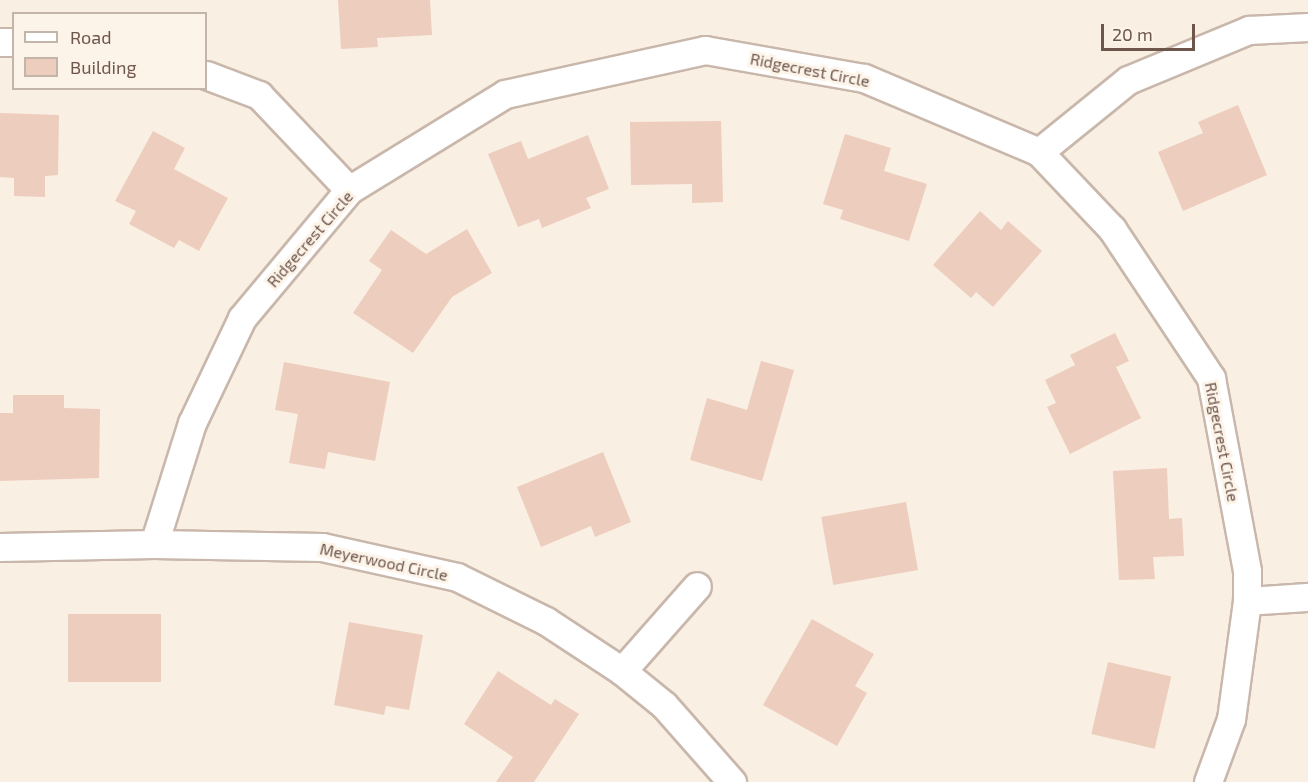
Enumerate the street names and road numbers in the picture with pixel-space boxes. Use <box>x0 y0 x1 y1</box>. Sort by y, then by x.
street label: Ridgecrest Circle <box>749 49 871 91</box>
street label: Ridgecrest Circle <box>263 187 357 291</box>
street label: Ridgecrest Circle <box>1201 381 1243 503</box>
street label: Meyerwood Circle <box>318 539 450 585</box>

